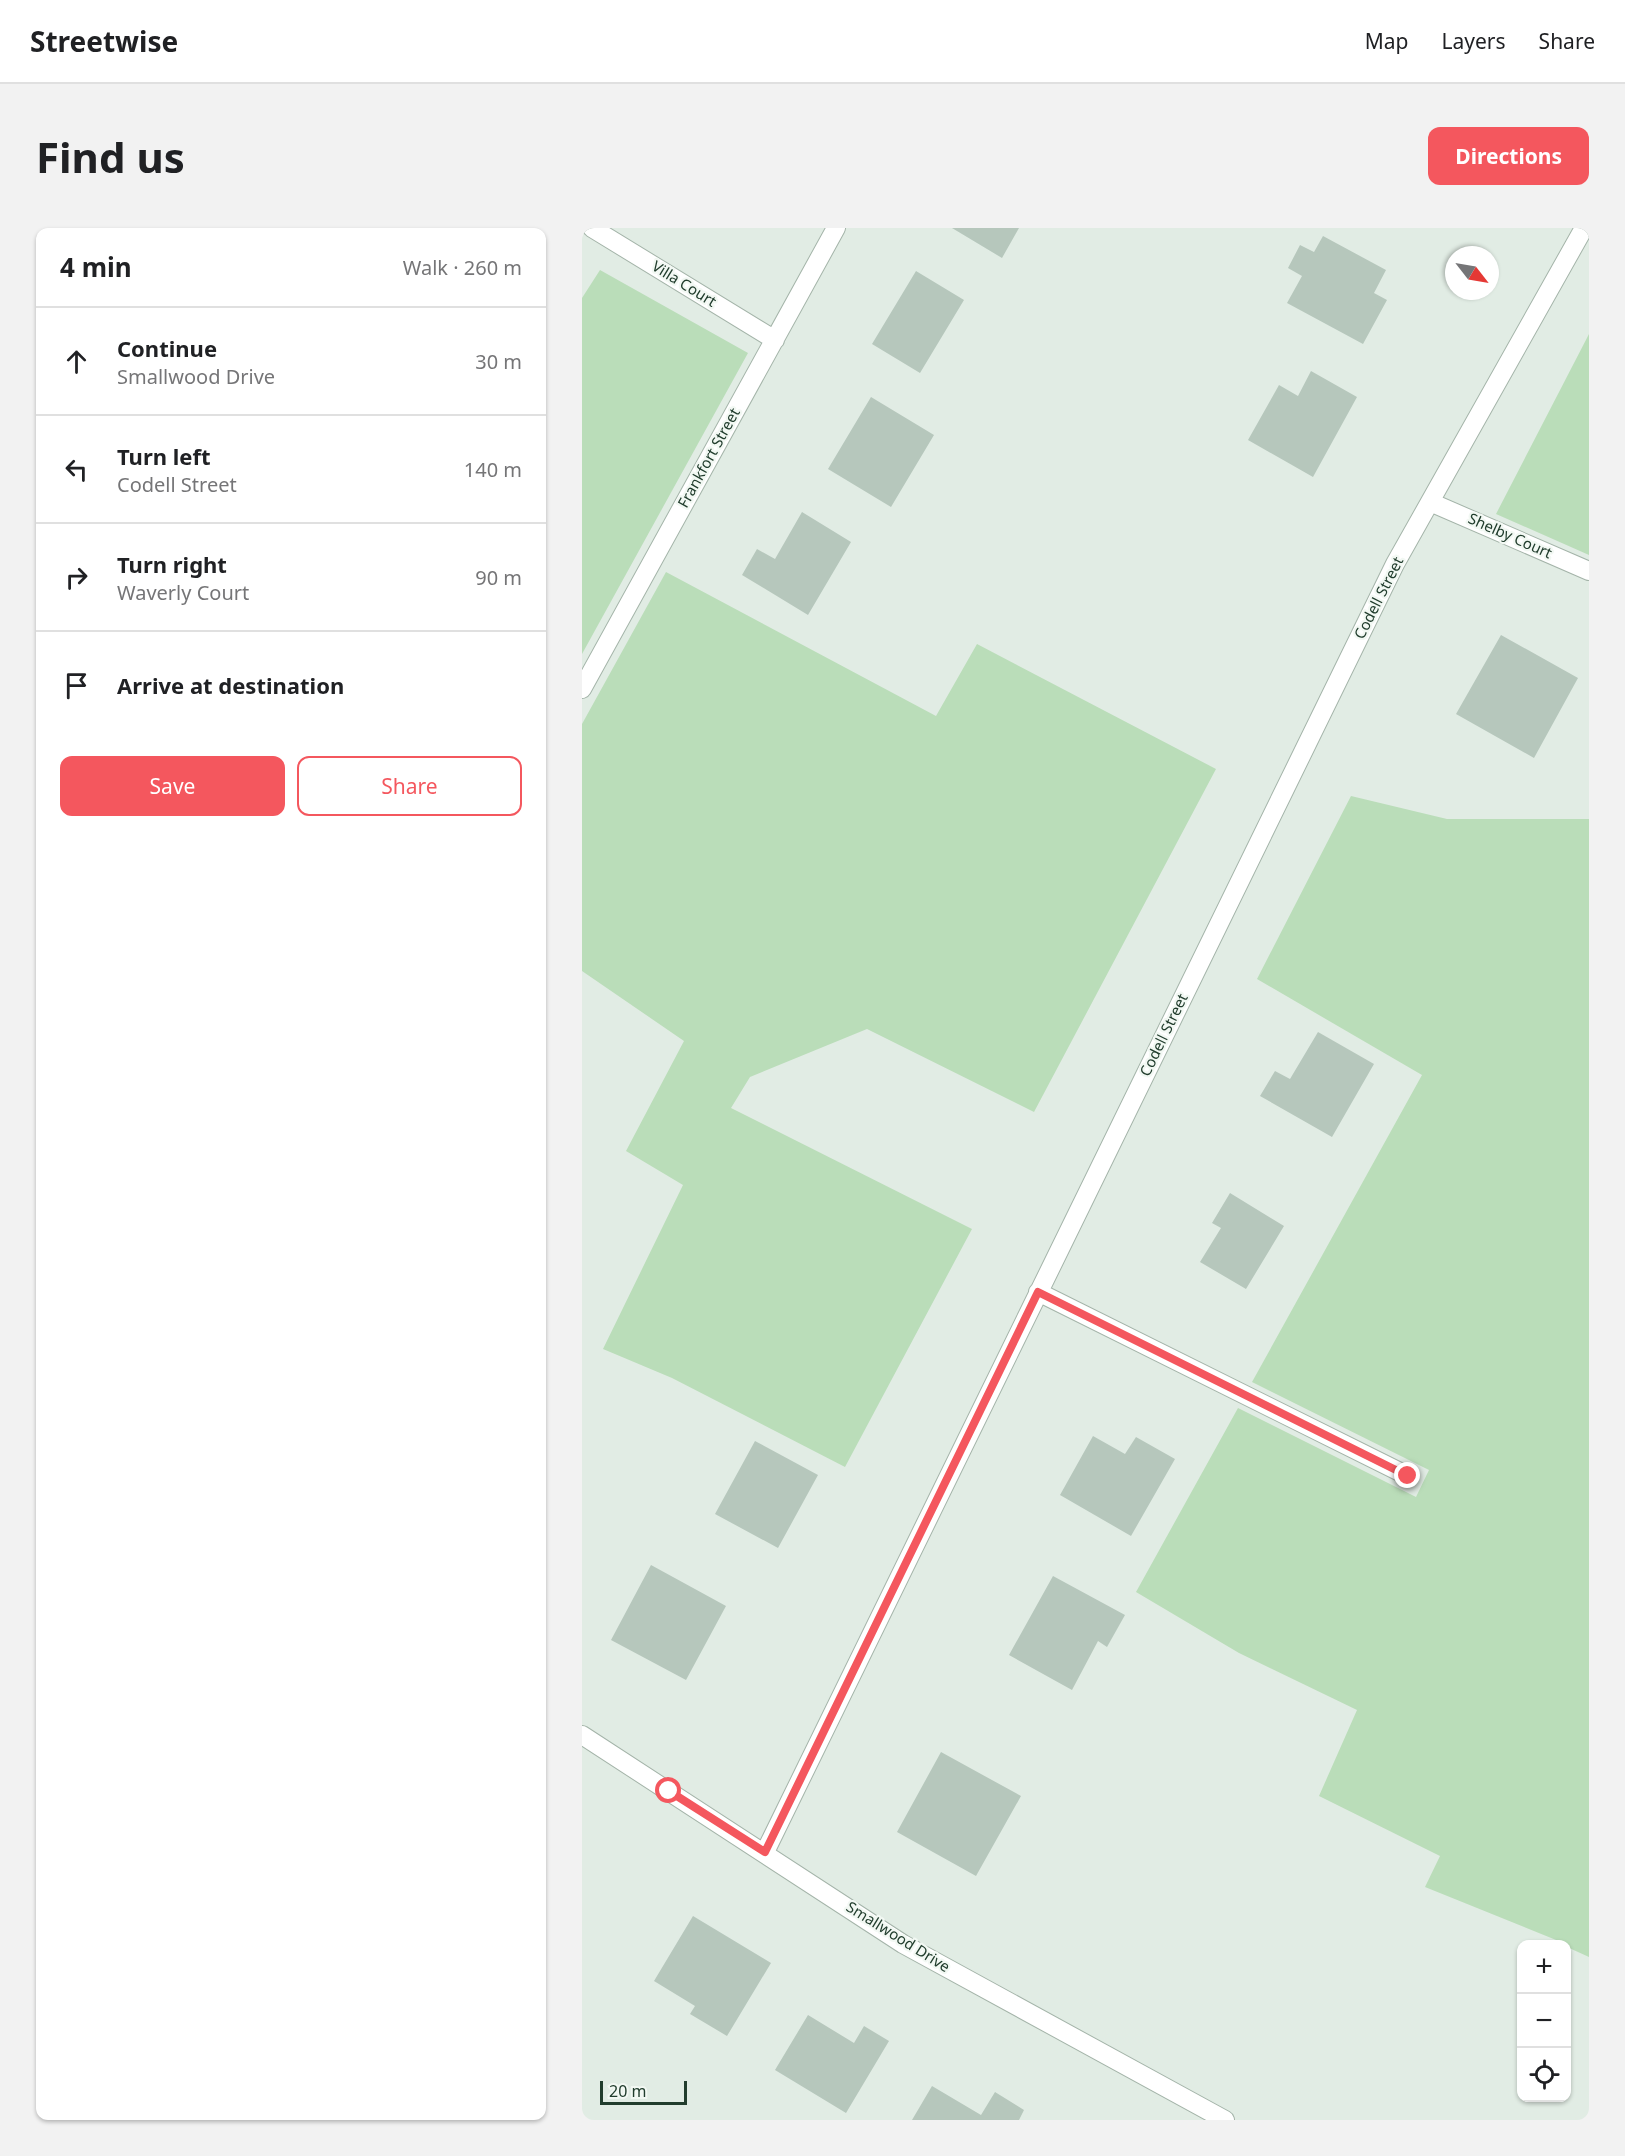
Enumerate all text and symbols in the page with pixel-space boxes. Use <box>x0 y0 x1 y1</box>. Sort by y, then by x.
text: Streetwise <box>30 22 178 60</box>
text: Map <box>1365 27 1409 55</box>
text: Layers <box>1442 27 1506 55</box>
text: Share <box>1539 27 1595 55</box>
button: Directions <box>1428 127 1589 185</box>
text: Find us <box>36 128 185 185</box>
north arrow <box>1445 246 1499 300</box>
text: 4 min <box>60 249 132 285</box>
text: Walk · 260 m <box>403 254 522 281</box>
street label: Villa Court <box>649 255 721 311</box>
text: Continue <box>117 333 217 363</box>
icon: ahead <box>60 345 93 378</box>
text: 30 m <box>475 348 522 375</box>
text: Smallwood Drive <box>117 363 275 390</box>
street label: Frankfort Street <box>672 404 744 511</box>
text: Turn left <box>117 441 211 471</box>
icon: left <box>60 453 93 486</box>
text: 140 m <box>464 456 522 483</box>
text: Codell Street <box>117 471 237 498</box>
street label: Shelby Court <box>1465 508 1556 563</box>
text: Turn right <box>117 549 227 579</box>
street label: Codell Street <box>1349 552 1408 642</box>
icon: right <box>60 561 93 594</box>
text: 90 m <box>475 564 522 591</box>
text: Waverly Court <box>117 579 249 606</box>
icon: arrive <box>60 669 93 702</box>
text: Arrive at destination <box>117 670 344 700</box>
button: Save <box>60 756 285 816</box>
button: Share <box>297 756 522 816</box>
street label: Codell Street <box>1134 989 1192 1079</box>
route end <box>1394 1462 1420 1488</box>
route start <box>655 1777 681 1803</box>
street label: Smallwood Drive <box>843 1896 954 1976</box>
map controls <box>1517 1940 1571 2102</box>
button: + <box>1517 1940 1571 1994</box>
button: − <box>1517 1994 1571 2048</box>
button: locate <box>1517 2048 1571 2102</box>
scale bar <box>600 2078 687 2106</box>
text: 20 m <box>609 2080 646 2102</box>

